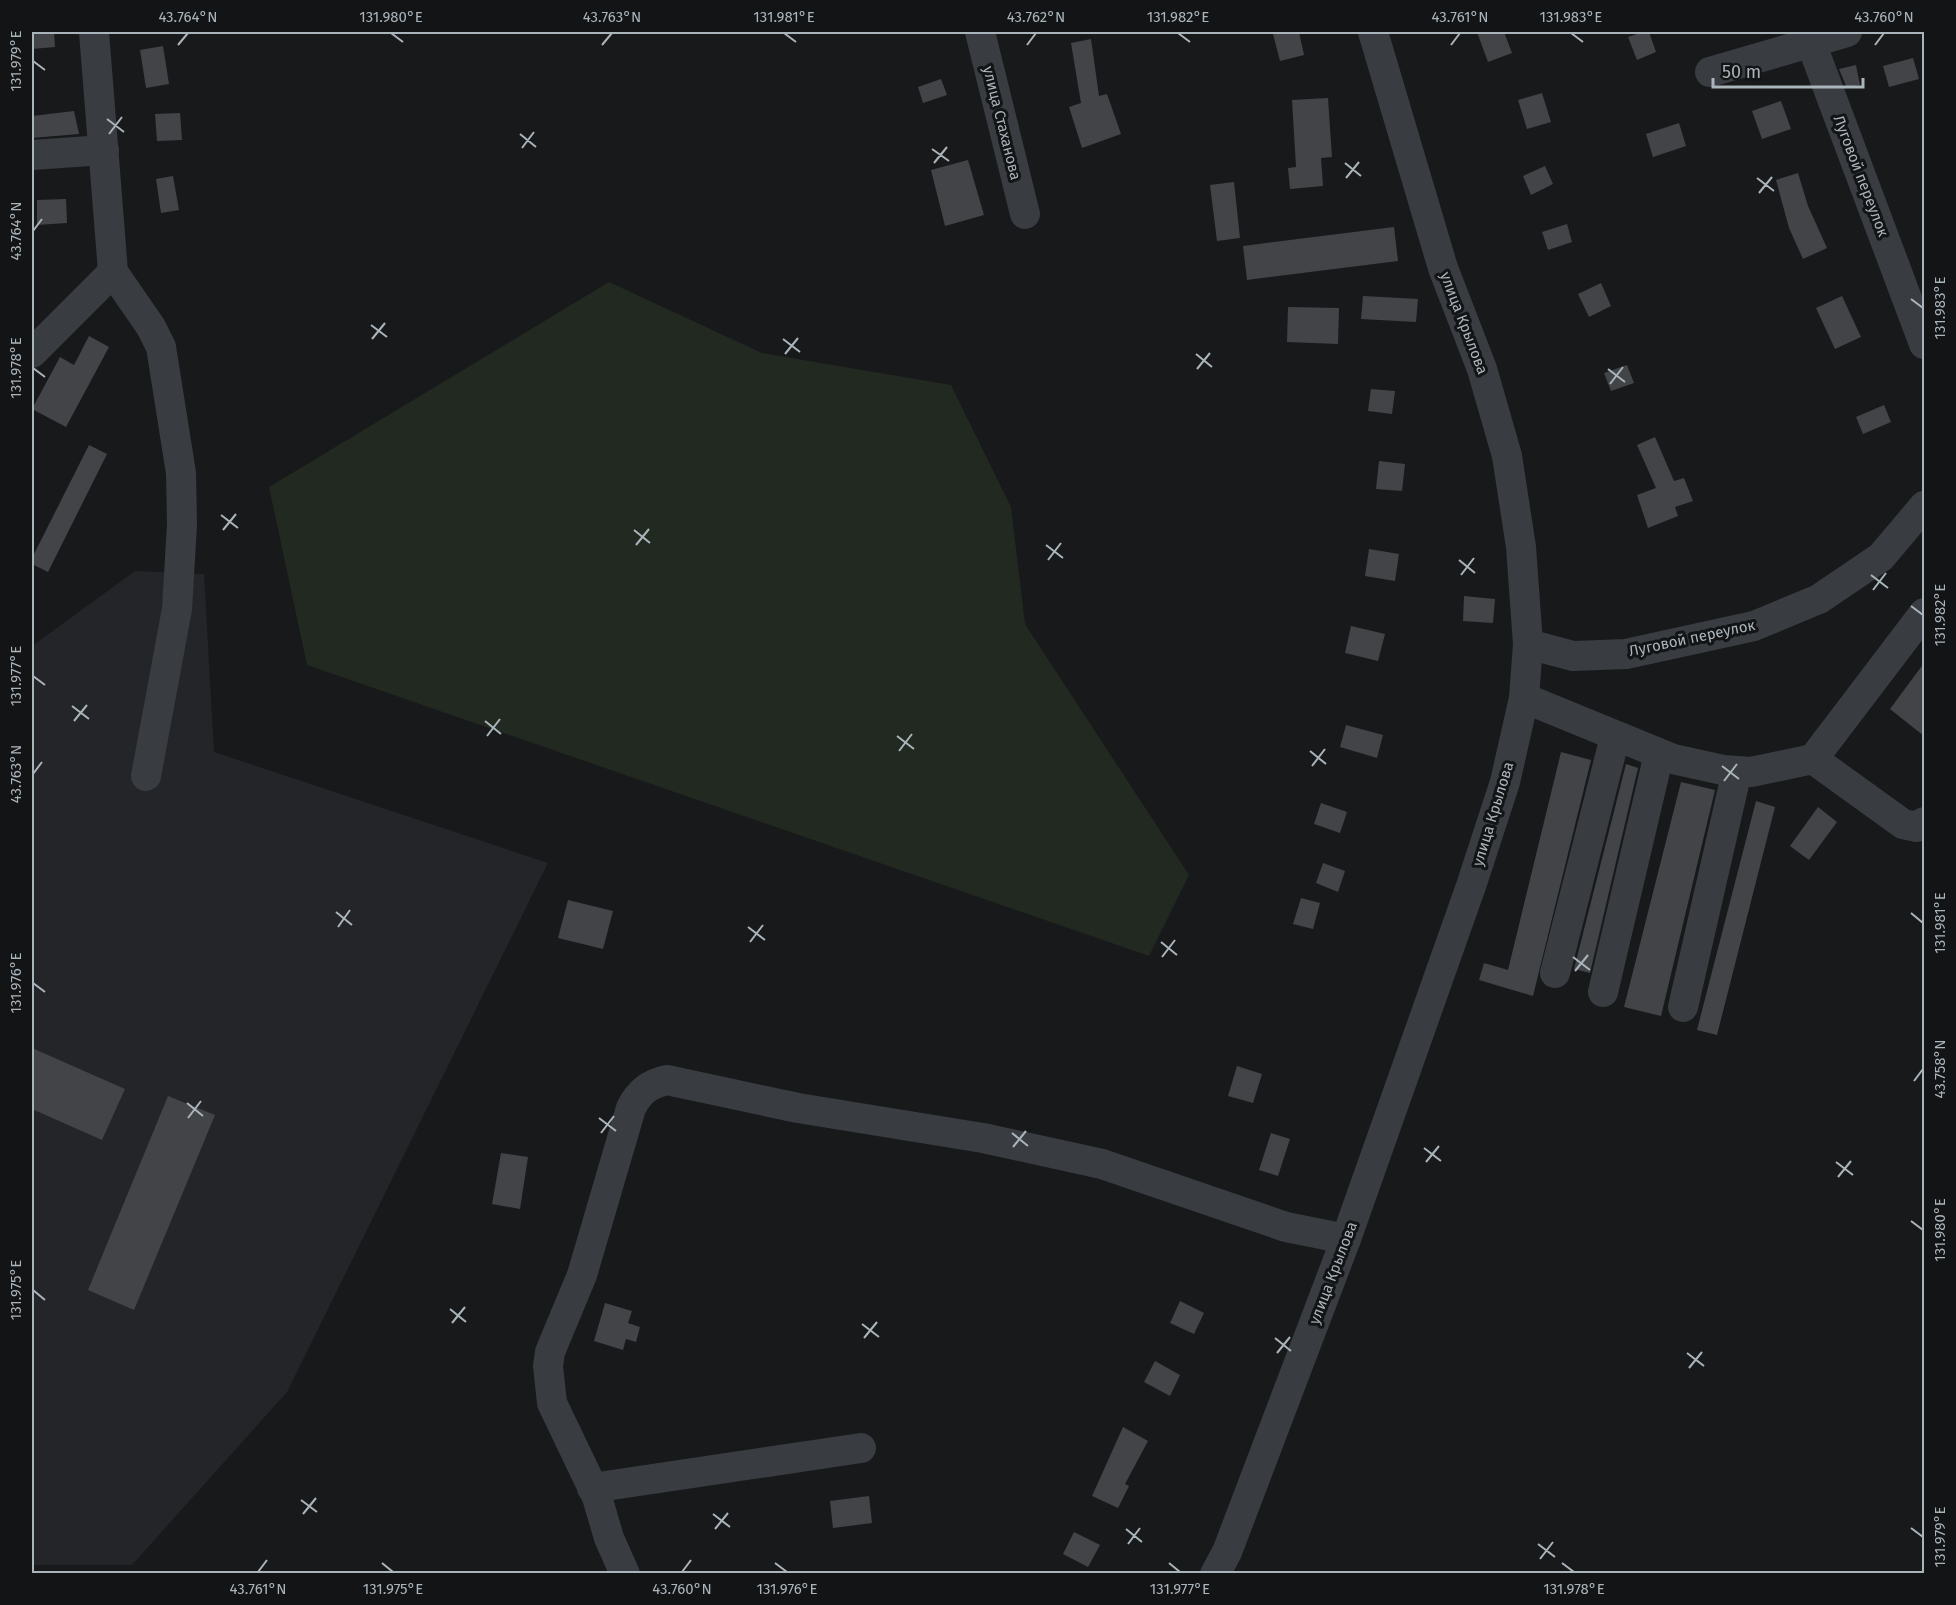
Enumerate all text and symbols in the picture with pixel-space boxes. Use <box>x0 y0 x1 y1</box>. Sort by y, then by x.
text: 43.764°N <box>158 8 218 26</box>
text: 131.980°E <box>359 8 423 26</box>
text: 43.763°N <box>583 8 641 26</box>
text: 131.981°E <box>753 8 815 26</box>
text: 43.762°N <box>1007 8 1065 26</box>
text: 131.982°E <box>1147 8 1209 26</box>
text: 43.761°N <box>1432 8 1488 26</box>
text: 131.983°E <box>1540 8 1602 26</box>
text: 43.760°N <box>1854 8 1914 26</box>
text: 131.979°E <box>7 30 25 92</box>
scale bar <box>1713 51 1863 89</box>
text: 50 m <box>1722 61 1761 83</box>
street label: улица Стаханова <box>979 64 1025 182</box>
street label: Луговой переулок <box>1830 113 1893 239</box>
text: 43.764°N <box>7 201 25 261</box>
street label: улица Крылова <box>1436 269 1492 377</box>
text: 131.983°E <box>1931 277 1949 339</box>
text: 131.978°E <box>7 337 25 399</box>
text: 131.982°E <box>1931 584 1949 646</box>
street label: Луговой переулок <box>1627 616 1757 660</box>
text: 131.977°E <box>7 646 25 706</box>
text: 43.763°N <box>7 745 25 803</box>
street label: улица Крылова <box>1469 760 1517 868</box>
text: 131.981°E <box>1931 892 1949 954</box>
text: 131.976°E <box>7 952 25 1014</box>
text: 43.758°N <box>1931 1039 1949 1099</box>
text: 131.980°E <box>1931 1198 1949 1262</box>
street label: улица Крылова <box>1305 1219 1361 1327</box>
text: 131.975°E <box>7 1260 25 1320</box>
text: 131.979°E <box>1931 1506 1949 1568</box>
text: 43.761°N <box>230 1580 286 1598</box>
text: 131.975°E <box>363 1580 423 1598</box>
text: 43.760°N <box>652 1580 712 1598</box>
text: 131.976°E <box>756 1580 818 1598</box>
text: 131.977°E <box>1150 1580 1210 1598</box>
text: 131.978°E <box>1543 1580 1605 1598</box>

